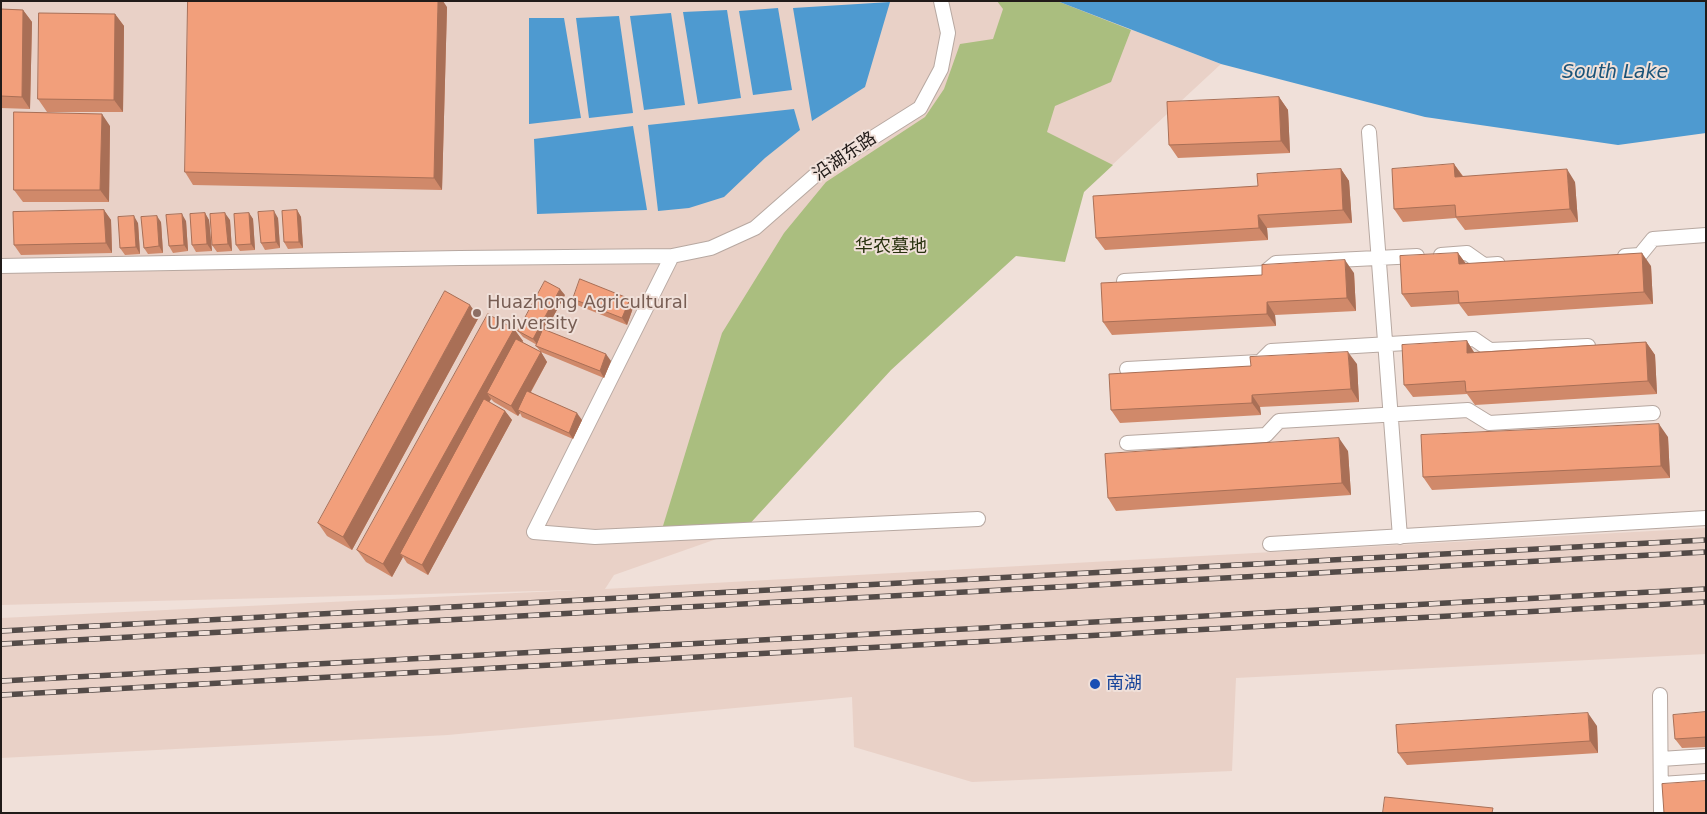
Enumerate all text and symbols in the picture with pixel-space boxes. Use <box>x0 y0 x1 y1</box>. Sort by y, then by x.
water label: South Lake <box>1562 62 1668 84</box>
street label: 沿湖东路 <box>809 128 881 186</box>
park label: 华农墓地 <box>855 236 927 258</box>
place label: Huazhong Agricultural University <box>487 292 688 334</box>
marker: Huazhong Agricultural University <box>471 307 483 319</box>
place label: 南湖 <box>1106 673 1142 695</box>
marker: 南湖 <box>1088 677 1102 691</box>

